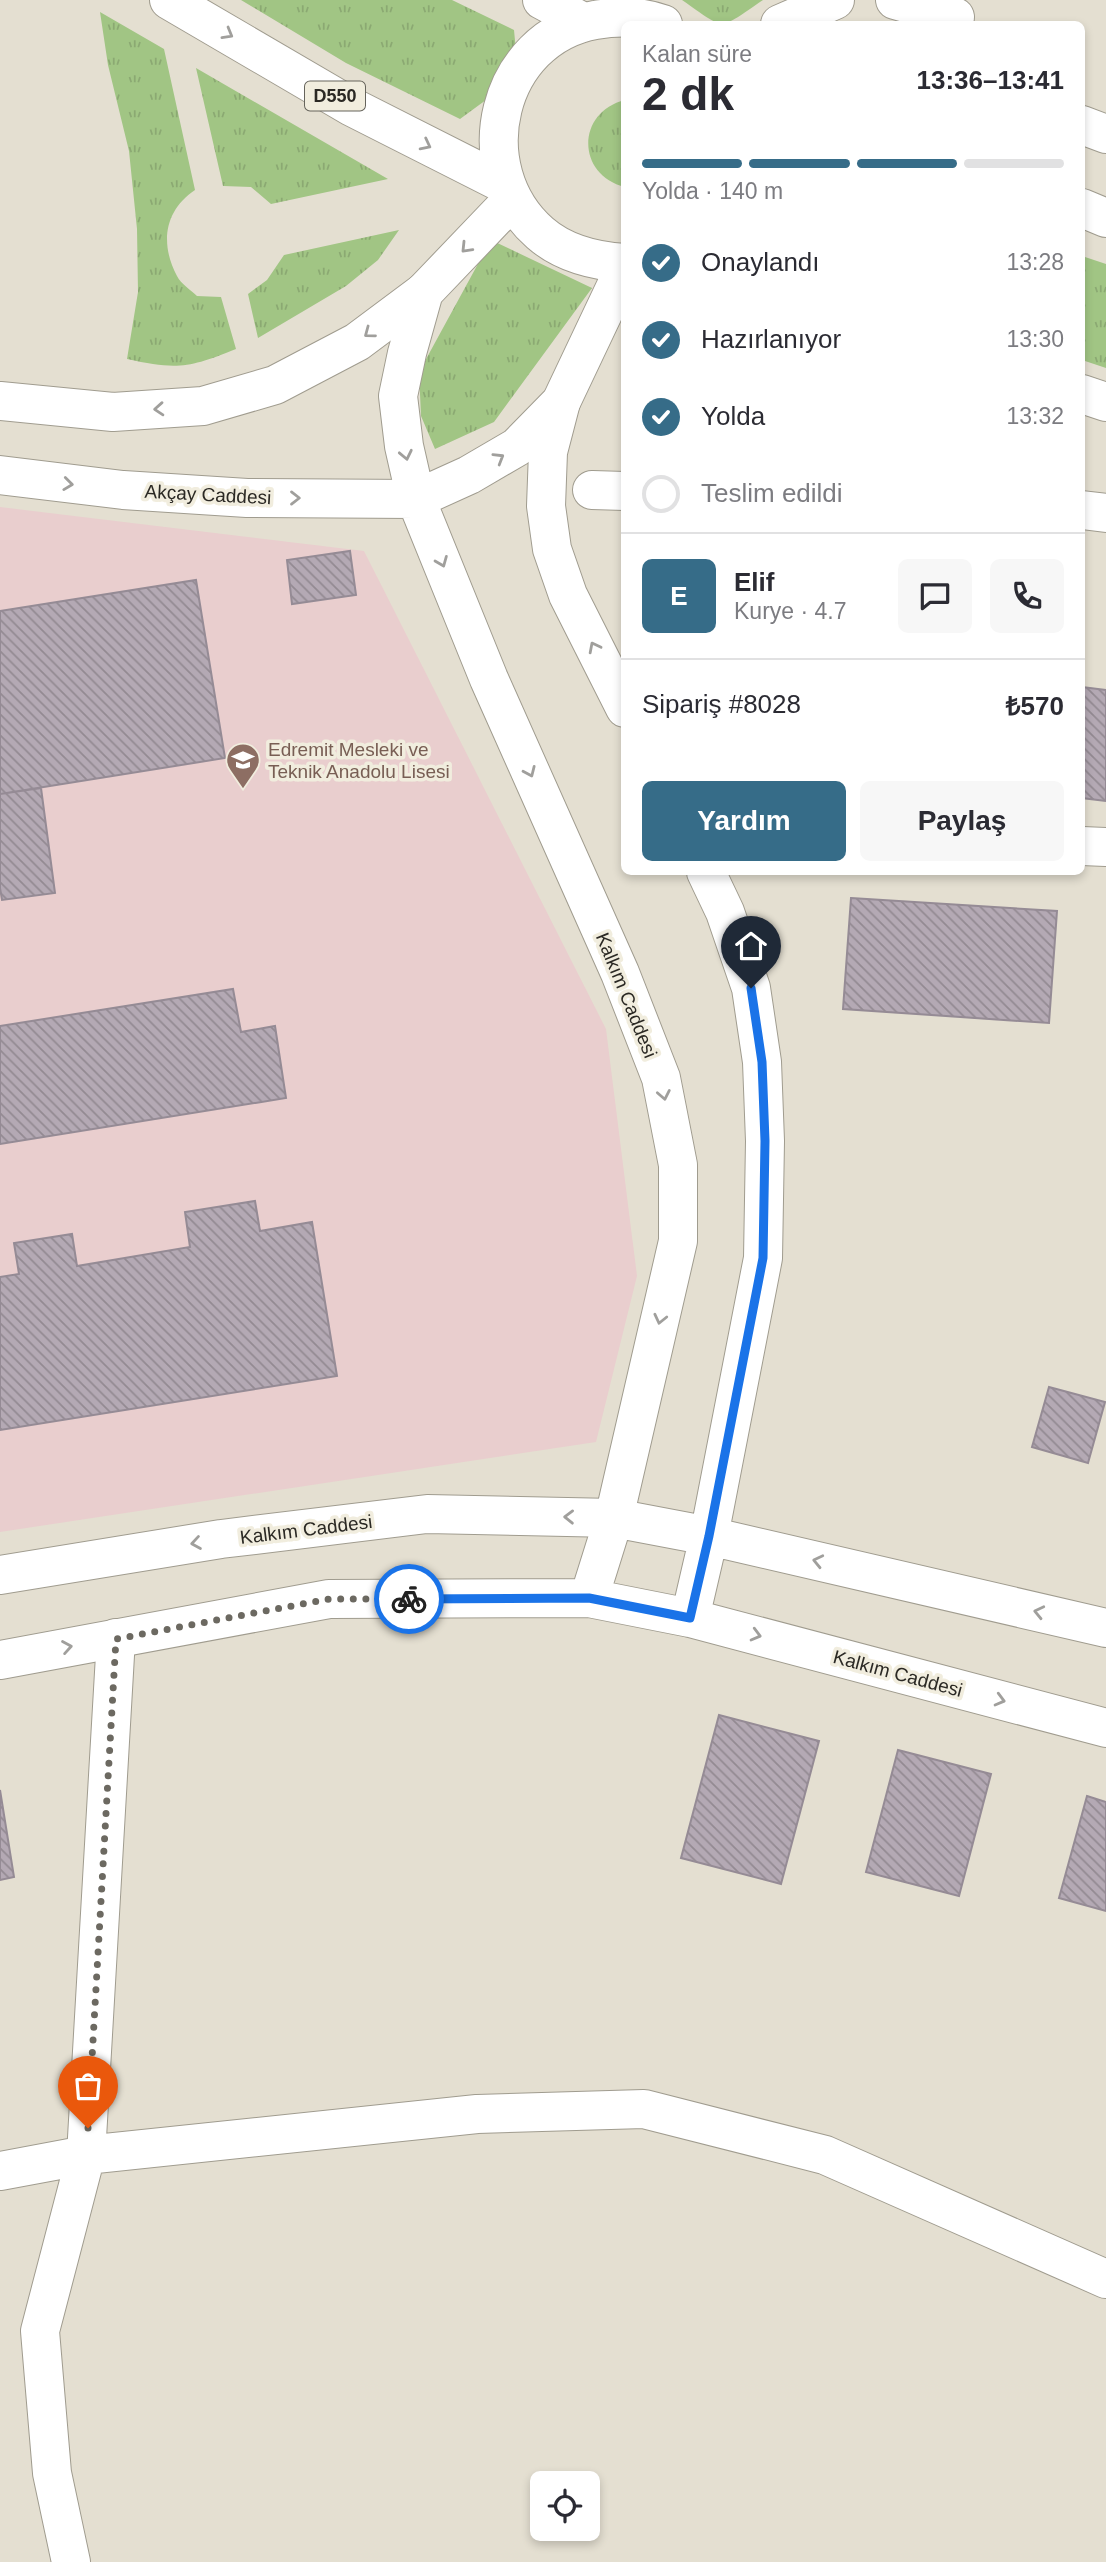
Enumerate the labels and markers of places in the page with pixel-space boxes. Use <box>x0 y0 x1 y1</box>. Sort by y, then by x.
place label: Edremit Mesleki ve Teknik Anadolu Lisesi <box>268 739 450 782</box>
school or university icon: Edremit Mesleki ve Teknik Anadolu Lisesi <box>224 741 262 790</box>
pin <box>721 916 781 988</box>
pin <box>58 2056 118 2128</box>

